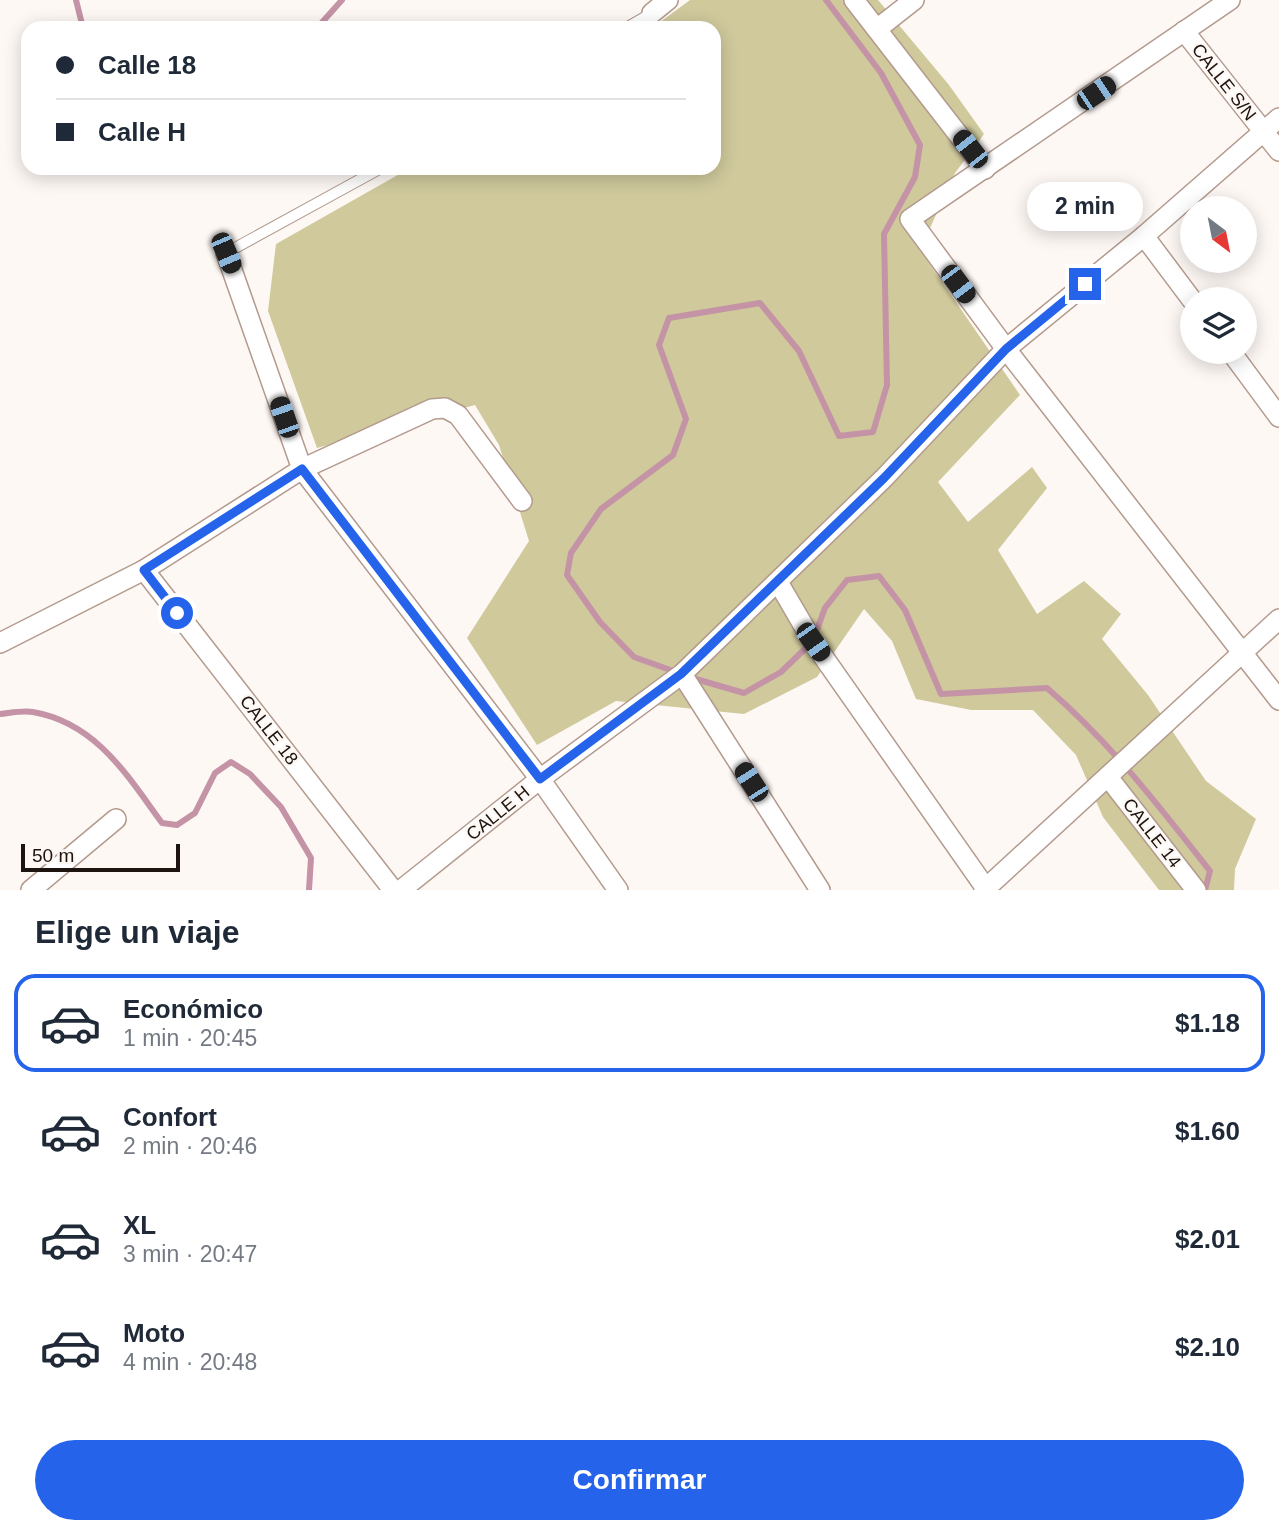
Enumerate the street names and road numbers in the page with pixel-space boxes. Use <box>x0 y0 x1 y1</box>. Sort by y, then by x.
street label: CALLE S/N <box>1188 40 1260 124</box>
street label: CALLE 18 <box>236 692 302 768</box>
street label: CALLE H <box>463 782 533 844</box>
street label: CALLE 14 <box>1119 795 1185 871</box>

